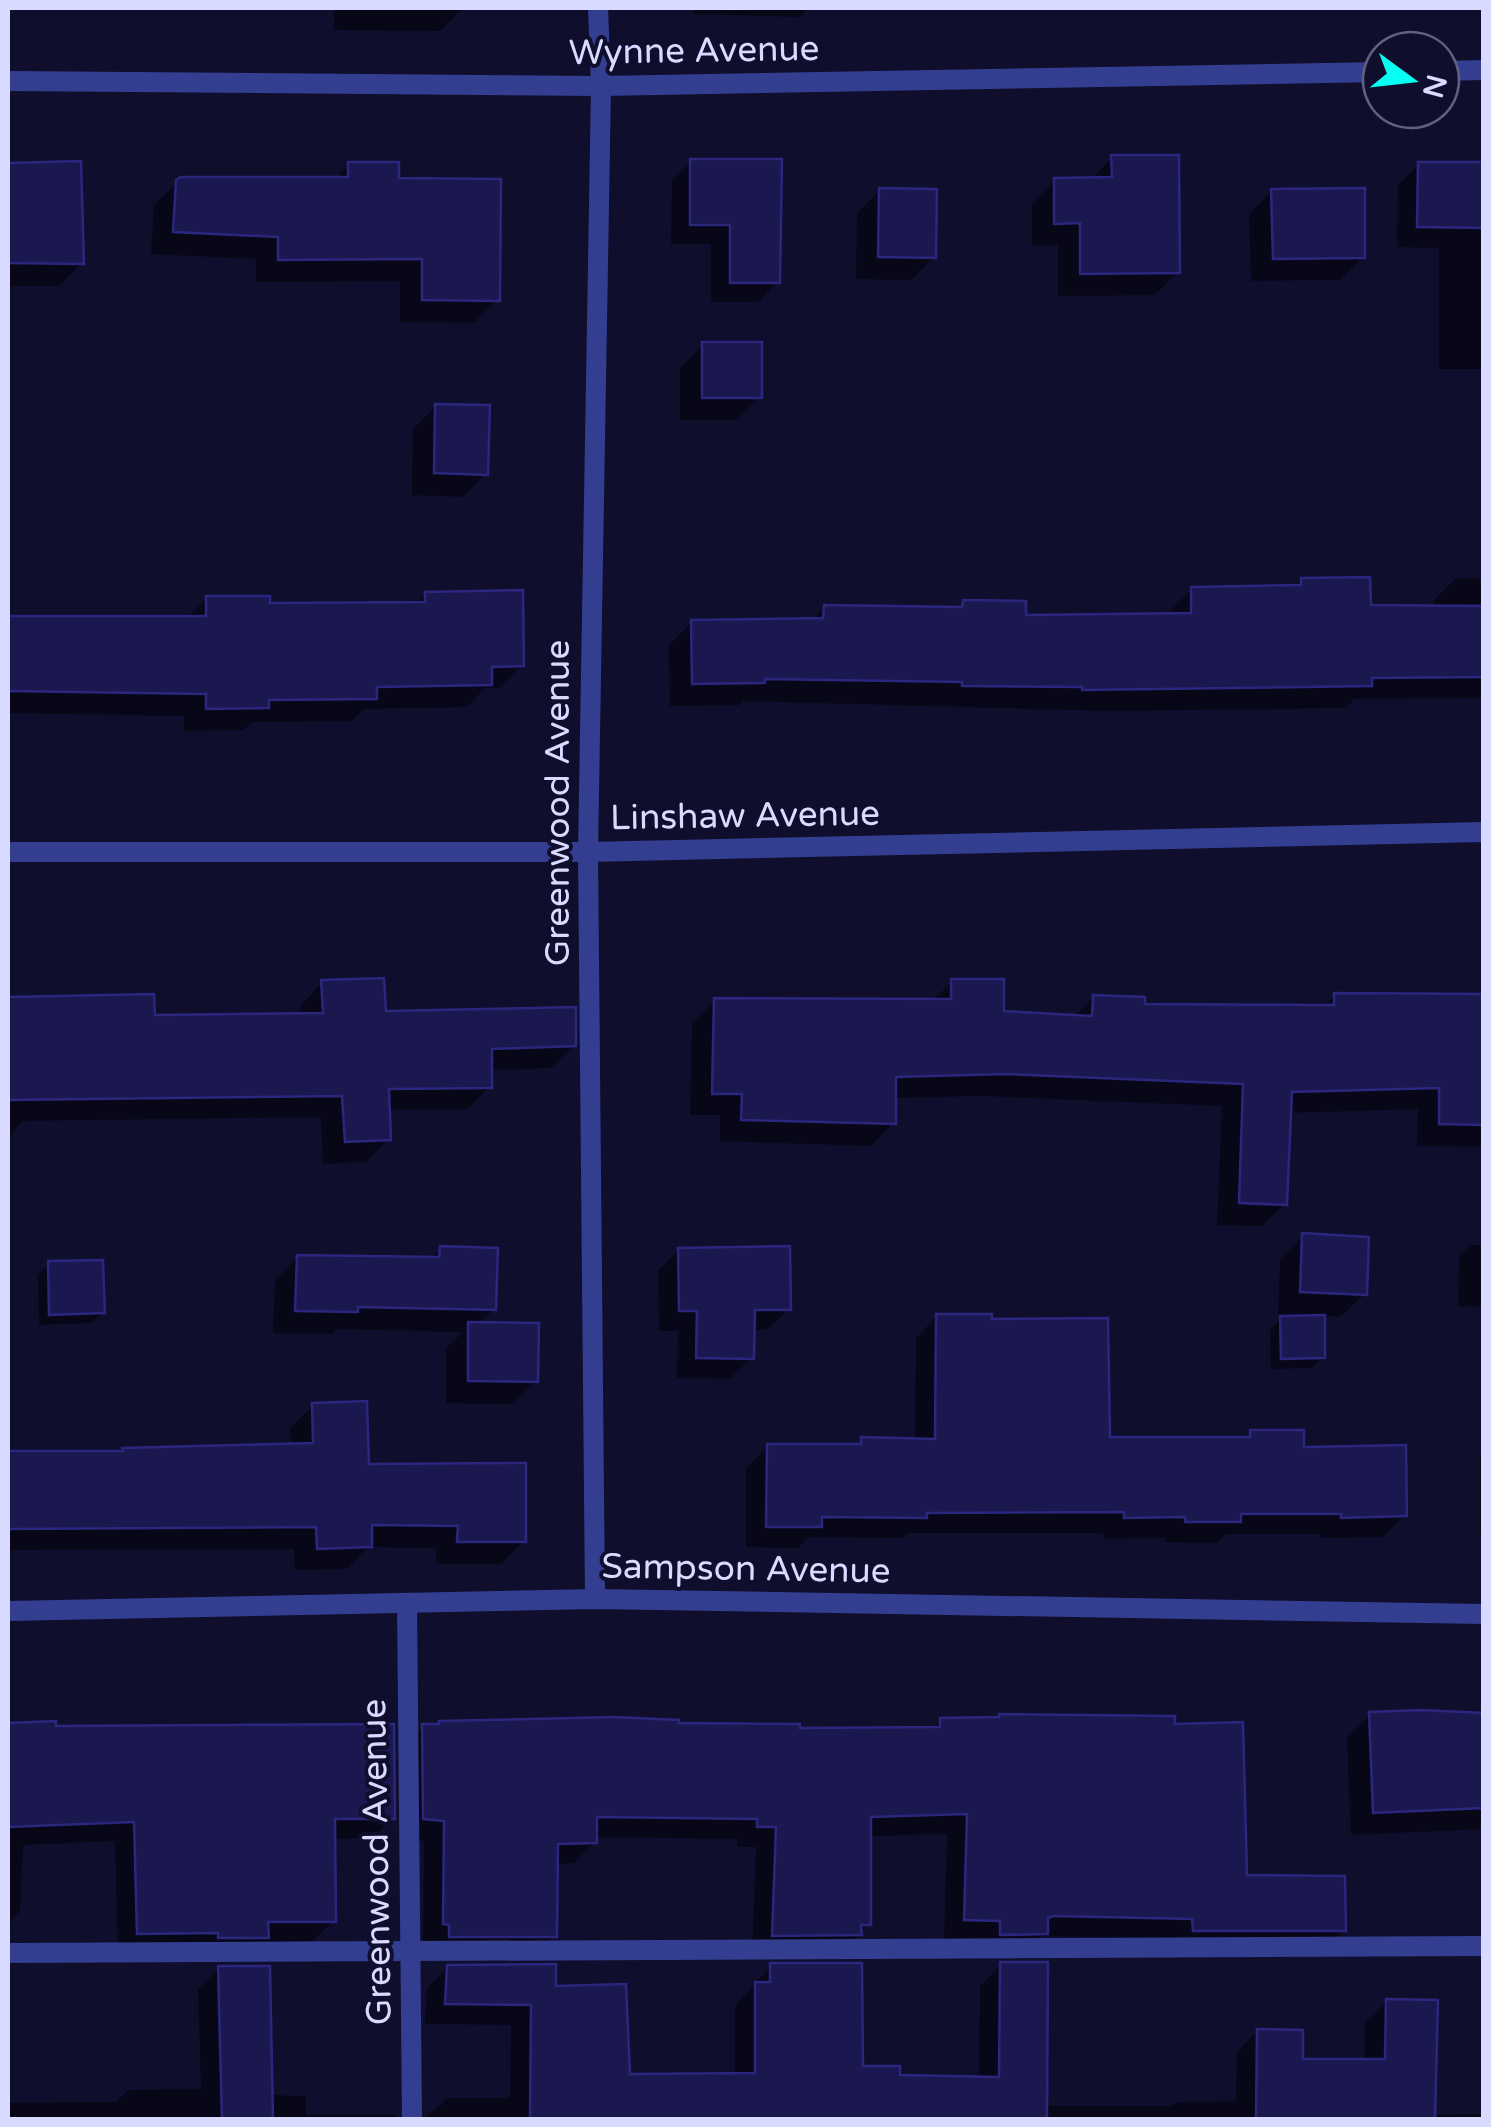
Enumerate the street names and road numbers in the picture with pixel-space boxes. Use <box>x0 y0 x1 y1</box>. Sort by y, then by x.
street label: Wynne Avenue <box>568 28 820 74</box>
street label: Greenwood Avenue <box>537 640 579 966</box>
street label: Linshaw Avenue <box>610 793 880 839</box>
street label: Sampson Avenue <box>601 1545 891 1593</box>
street label: Greenwood Avenue <box>353 1698 401 2026</box>

